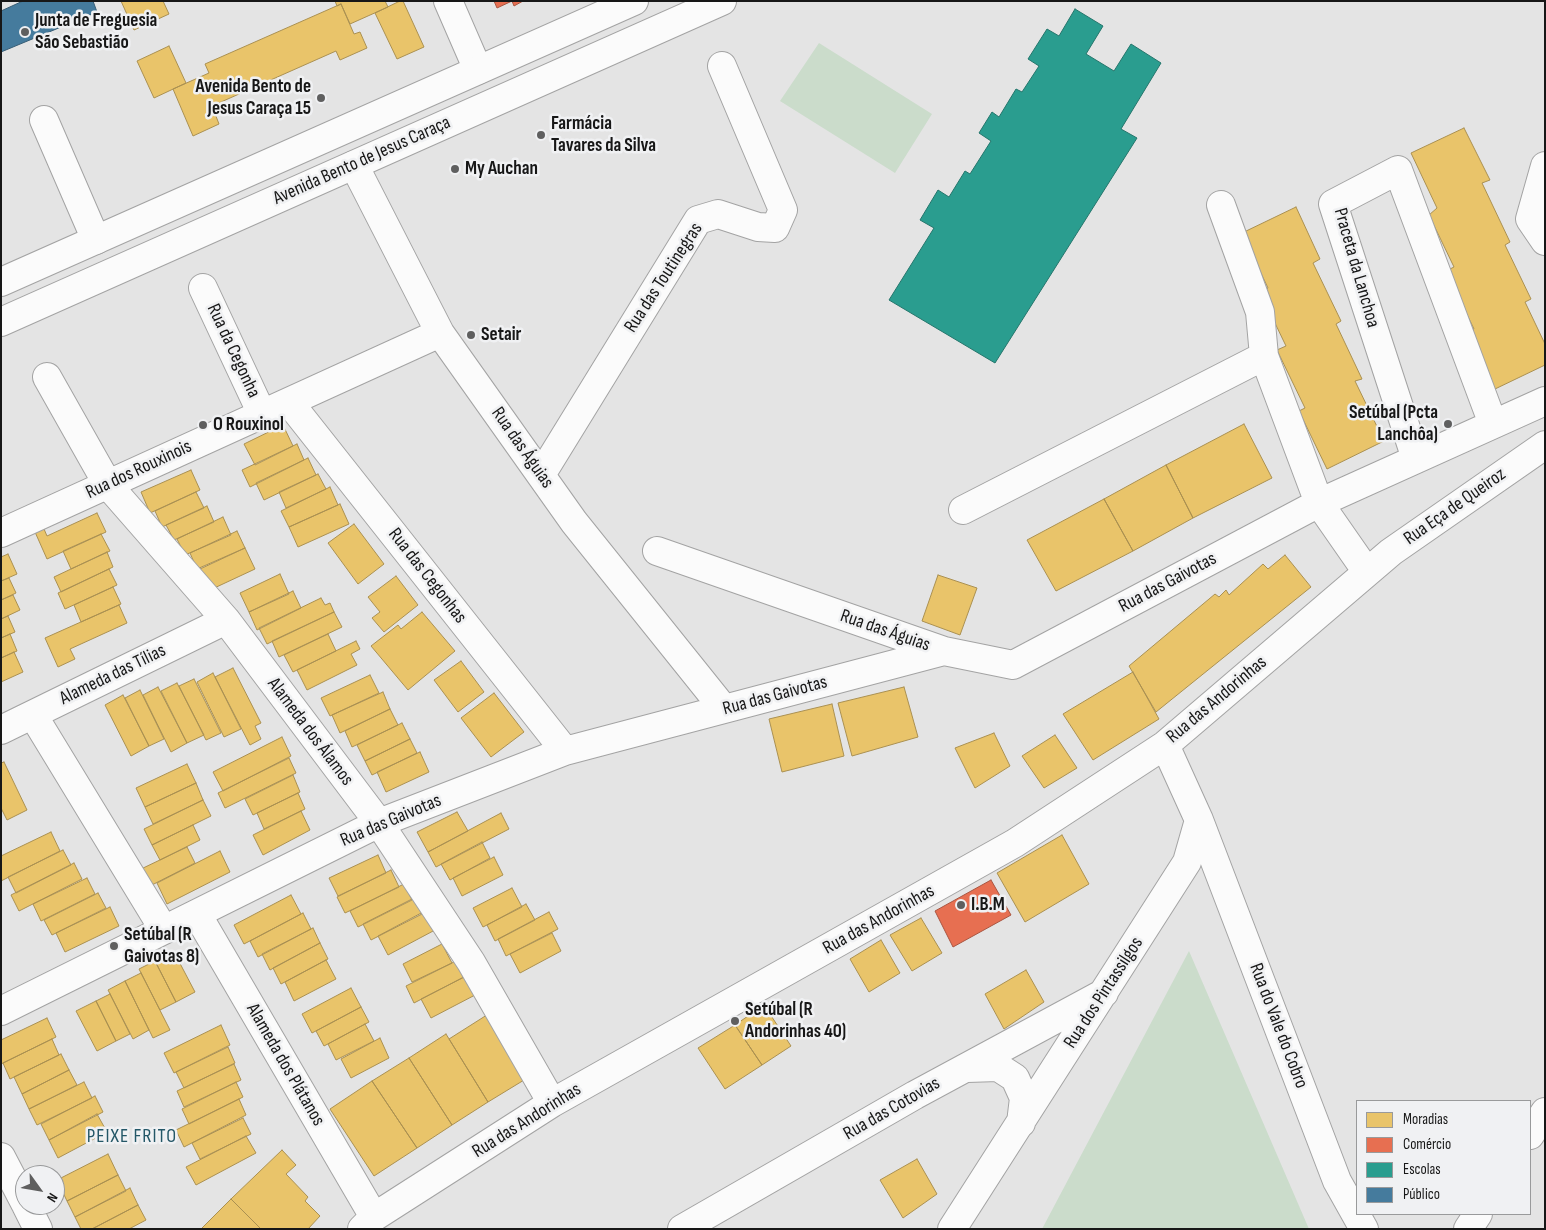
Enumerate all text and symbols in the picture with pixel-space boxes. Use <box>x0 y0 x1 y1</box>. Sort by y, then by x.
place label: Junta de Freguesia São Sebastião <box>35 10 157 54</box>
marker: Junta de Freguesia São Sebastião <box>19 26 31 38</box>
place label: Avenida Bento de Jesus Caraça 15 <box>196 76 311 120</box>
marker: Avenida Bento de Jesus Caraça 15 <box>315 92 327 104</box>
street label: Avenida Bento de Jesus Caraça <box>270 112 454 210</box>
place label: Farmácia Tavares da Silva <box>551 113 656 157</box>
marker: Farmácia Tavares da Silva <box>535 129 547 141</box>
place label: My Auchan <box>465 158 538 180</box>
marker: My Auchan <box>449 163 461 175</box>
street label: Praceta da Lanchoa <box>1328 206 1384 330</box>
street label: Rua das Toutinegras <box>620 219 708 337</box>
street label: Rua da Cegonha <box>201 300 265 402</box>
place label: Setair <box>481 324 521 346</box>
marker: Setair <box>465 329 477 341</box>
place label: Setúbal (Pcta Lanchôa) <box>1349 402 1438 446</box>
street label: Rua das Águias <box>486 403 558 493</box>
place label: O Rouxinol <box>213 414 284 436</box>
marker: Setúbal (Pcta Lanchôa) <box>1442 418 1454 430</box>
marker: O Rouxinol <box>197 419 209 431</box>
street label: Rua dos Rouxinois <box>82 436 196 504</box>
street label: Rua Eça de Queiroz <box>1400 463 1510 551</box>
street label: Rua das Cegonhas <box>383 524 471 628</box>
street label: Rua das Gaivotas <box>1115 548 1221 618</box>
street label: Rua das Águias <box>837 605 933 657</box>
street label: Alameda das Tílias <box>56 639 170 711</box>
street label: Rua das Andorinhas <box>1162 651 1272 749</box>
street label: Rua das Gaivotas <box>720 671 830 721</box>
street label: Alameda dos Álamos <box>262 674 358 790</box>
street label: Rua das Gaivotas <box>337 790 445 852</box>
street label: Rua das Andorinhas <box>819 880 939 960</box>
place label: I.B.M <box>971 894 1005 916</box>
marker: I.B.M <box>955 899 967 911</box>
place label: Setúbal (R Gaivotas 8) <box>124 924 199 968</box>
street label: Rua dos Pintassilgos <box>1060 933 1148 1053</box>
marker: Setúbal (R Gaivotas 8) <box>108 940 120 952</box>
street label: Rua do Vale do Cobro <box>1244 960 1312 1092</box>
place label: Setúbal (R Andorinhas 40) <box>745 999 846 1043</box>
street label: Alameda dos Plátanos <box>241 1000 329 1130</box>
marker: Setúbal (R Andorinhas 40) <box>729 1015 741 1027</box>
street label: Rua das Cotovias <box>840 1072 944 1146</box>
street label: Rua das Andorinhas <box>468 1078 586 1164</box>
legend <box>1356 1100 1531 1215</box>
text: Moradias <box>1403 1110 1448 1129</box>
district label: PEIXE FRITO <box>85 1125 179 1149</box>
text: Comércio <box>1403 1135 1451 1154</box>
text: Escolas <box>1403 1160 1441 1179</box>
north arrow <box>15 1165 65 1215</box>
text: Público <box>1403 1185 1440 1204</box>
text: N <box>43 1190 61 1205</box>

